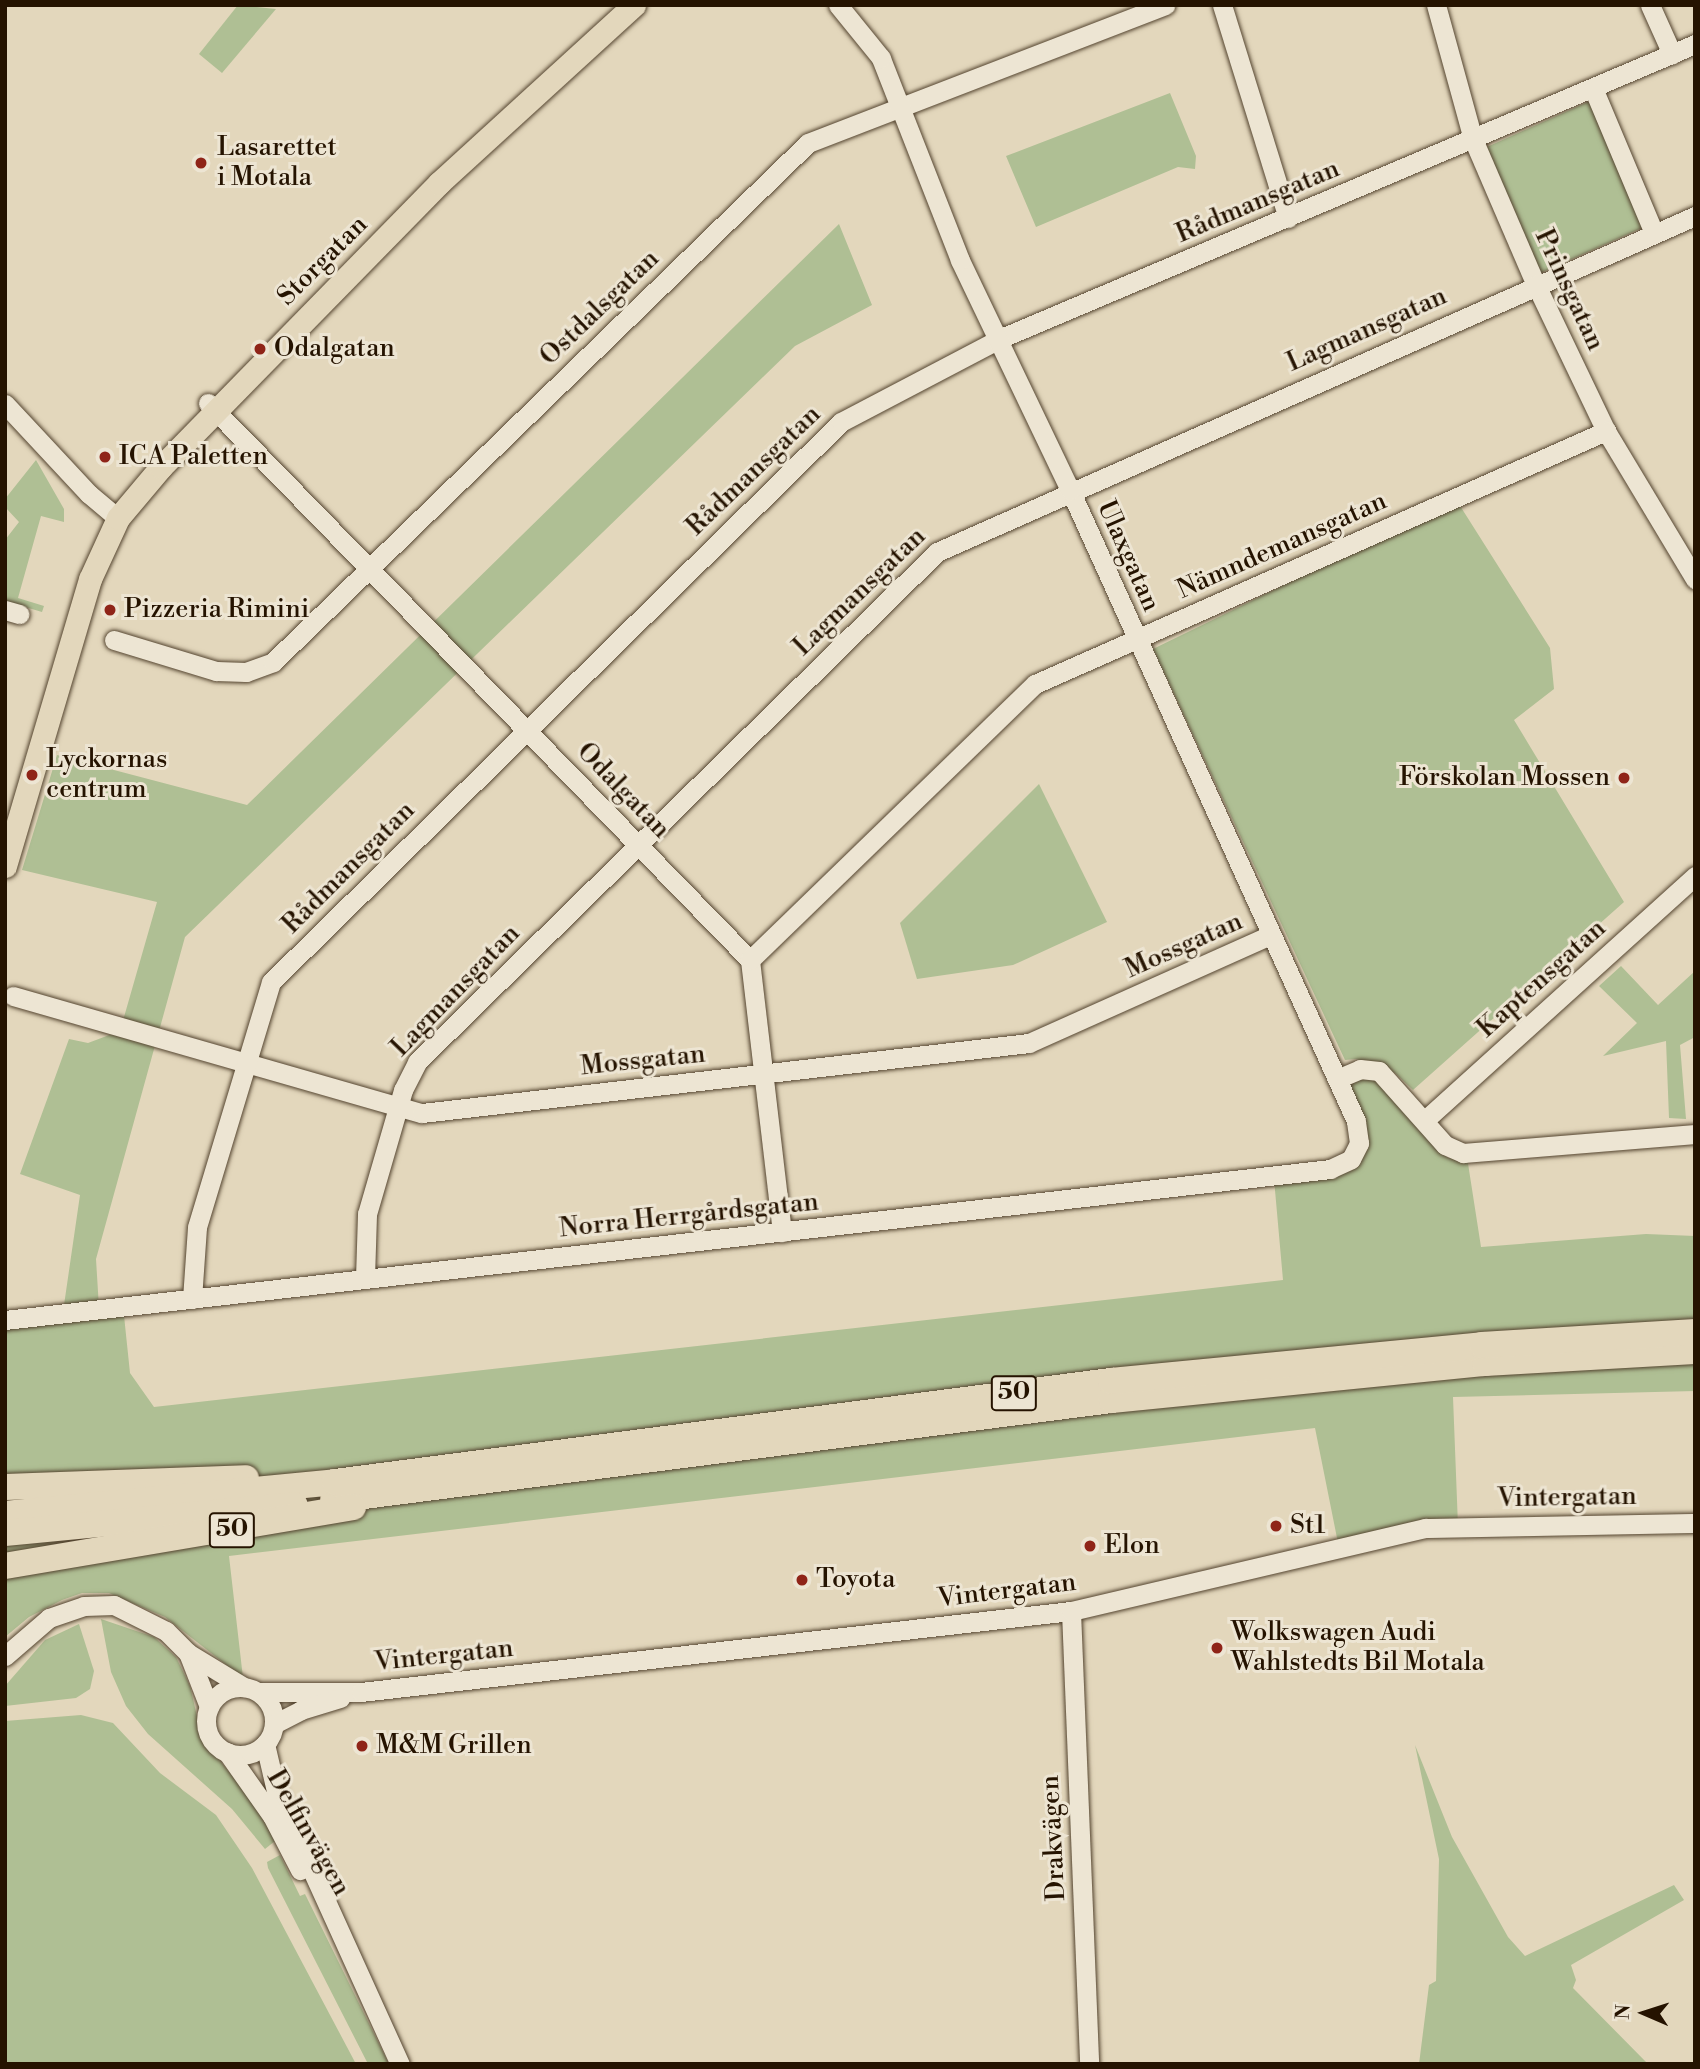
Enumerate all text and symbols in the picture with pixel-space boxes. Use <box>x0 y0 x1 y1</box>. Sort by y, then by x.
place label: Lasarettet i Motala <box>217 132 337 194</box>
marker: Lasarettet i Motala <box>191 153 211 173</box>
street label: Rådmansgatan <box>1172 154 1344 250</box>
street label: Storgatan <box>272 210 374 312</box>
street label: Prinsgatan <box>1527 225 1611 355</box>
street label: Ostdalsgatan <box>534 244 666 372</box>
street label: Lagmansgatan <box>1282 281 1452 379</box>
place label: Odalgatan <box>274 333 395 365</box>
marker: Odalgatan <box>252 341 268 357</box>
street label: Rådmansgatan <box>680 399 828 543</box>
place label: ICA Paletten <box>119 441 268 473</box>
marker: ICA Paletten <box>97 449 113 465</box>
street label: Nämndemansgatan <box>1172 486 1392 606</box>
street label: Ulaxgatan <box>1090 496 1166 616</box>
street label: Lagmansgatan <box>787 521 933 663</box>
place label: Pizzeria Rimini <box>124 594 309 626</box>
marker: Pizzeria Rimini <box>102 602 118 618</box>
street label: Odalgatan <box>570 737 676 845</box>
place label: Lyckornas centrum <box>46 744 167 806</box>
place label: Förskolan Mossen <box>1399 762 1610 794</box>
marker: Lyckornas centrum <box>24 767 40 783</box>
marker: Förskolan Mossen <box>1616 770 1632 786</box>
street label: Rådmansgatan <box>276 795 422 941</box>
street label: Mossgatan <box>1120 906 1248 986</box>
street label: Kaptensgatan <box>1471 913 1613 1045</box>
street label: Lagmansgatan <box>385 918 527 1064</box>
street label: Mossgatan <box>579 1039 707 1083</box>
street label: Norra Herrgårdsgatan <box>558 1187 820 1245</box>
road number: 50 <box>990 1372 1038 1414</box>
street label: Vintergatan <box>1497 1481 1637 1515</box>
road number: 50 <box>208 1510 256 1550</box>
place label: St1 <box>1290 1510 1325 1542</box>
marker: St1 <box>1268 1518 1284 1534</box>
place label: Elon <box>1104 1530 1160 1562</box>
marker: Elon <box>1082 1538 1098 1554</box>
place label: Toyota <box>816 1564 895 1596</box>
street label: Vintergatan <box>936 1567 1078 1615</box>
marker: Toyota <box>794 1572 810 1588</box>
place label: Wolkswagen Audi Wahlstedts Bil Motala <box>1231 1617 1485 1678</box>
street label: Vintergatan <box>373 1633 515 1679</box>
marker: Wolkswagen Audi Wahlstedts Bil Motala <box>1209 1640 1225 1656</box>
place label: M&M Grillen <box>376 1730 532 1762</box>
marker: M&M Grillen <box>354 1738 370 1754</box>
street label: Delfinvägen <box>259 1765 357 1901</box>
street label: Drakvägen <box>1035 1774 1073 1902</box>
north arrow <box>1609 1978 1679 2048</box>
text: N <box>1611 2004 1635 2020</box>

